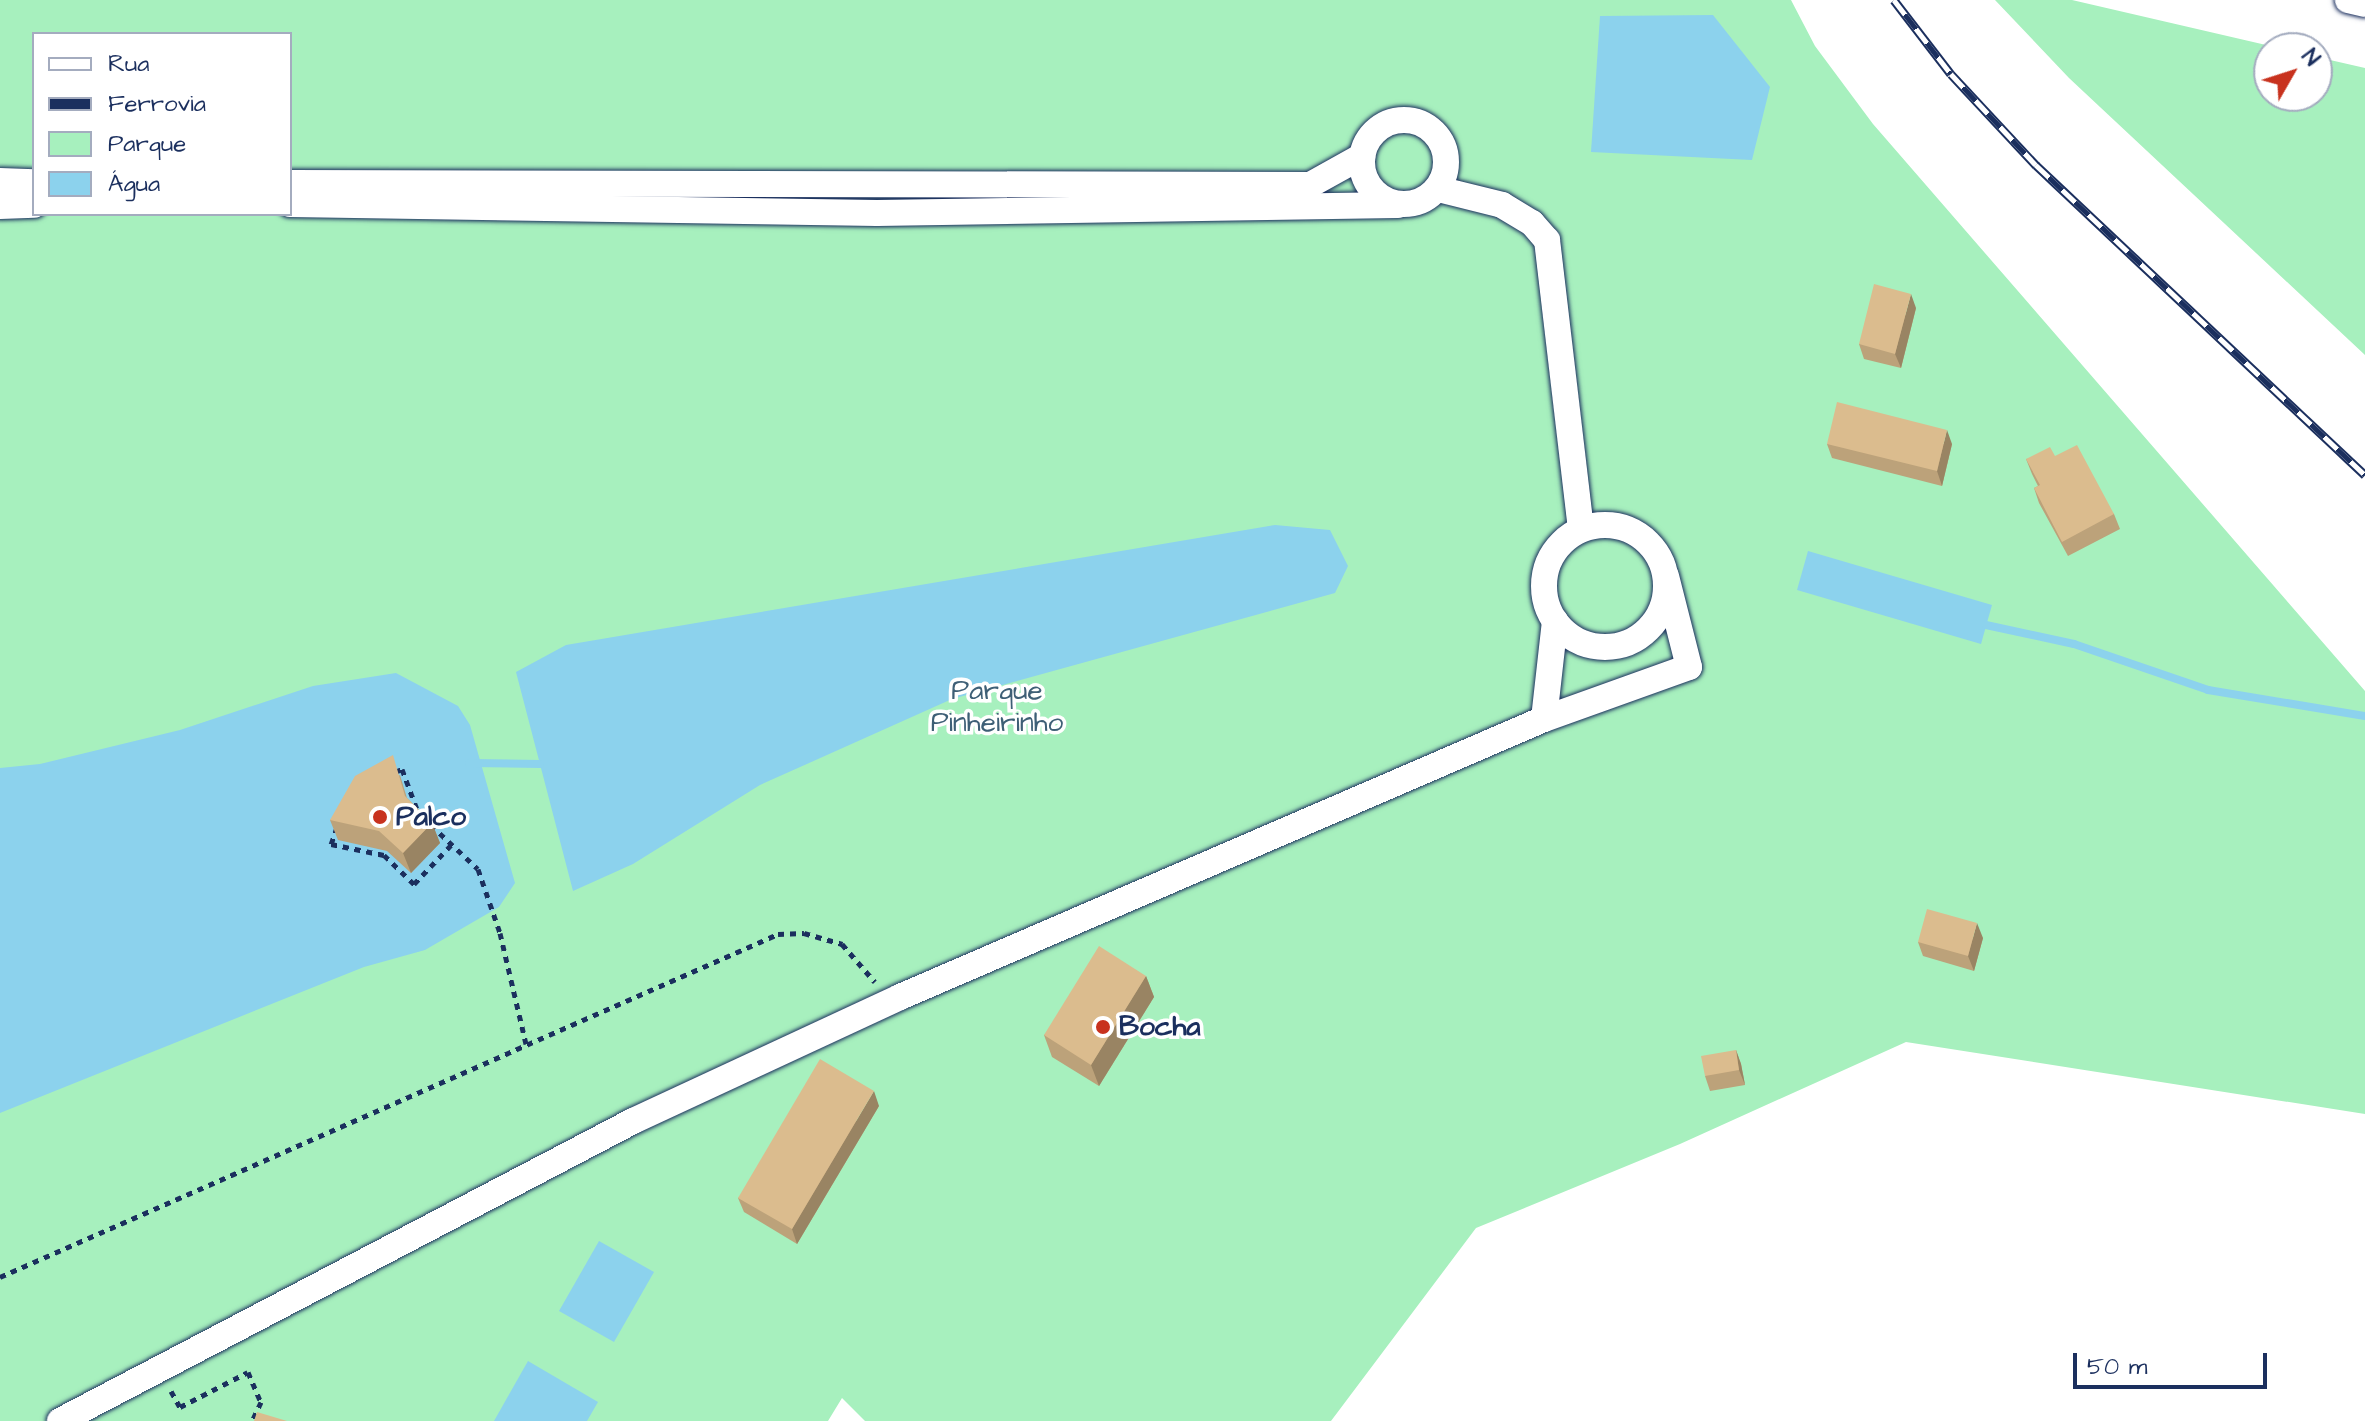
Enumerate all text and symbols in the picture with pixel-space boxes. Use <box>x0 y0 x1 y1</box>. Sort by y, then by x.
legend <box>32 32 292 216</box>
north arrow <box>2253 32 2333 112</box>
text: N <box>2294 43 2327 73</box>
text: Rua <box>108 47 150 81</box>
text: Ferrovia <box>108 87 206 121</box>
text: Parque <box>108 127 186 161</box>
text: Água <box>108 167 160 201</box>
park label: Parque Pinheirinho <box>931 674 1063 740</box>
place label: Palco <box>396 800 466 834</box>
marker: Palco <box>371 808 389 826</box>
place label: Bocha <box>1119 1010 1200 1044</box>
marker: Bocha <box>1094 1018 1112 1036</box>
scale bar <box>2077 1337 2271 1387</box>
text: 50 m <box>2087 1350 2147 1384</box>

